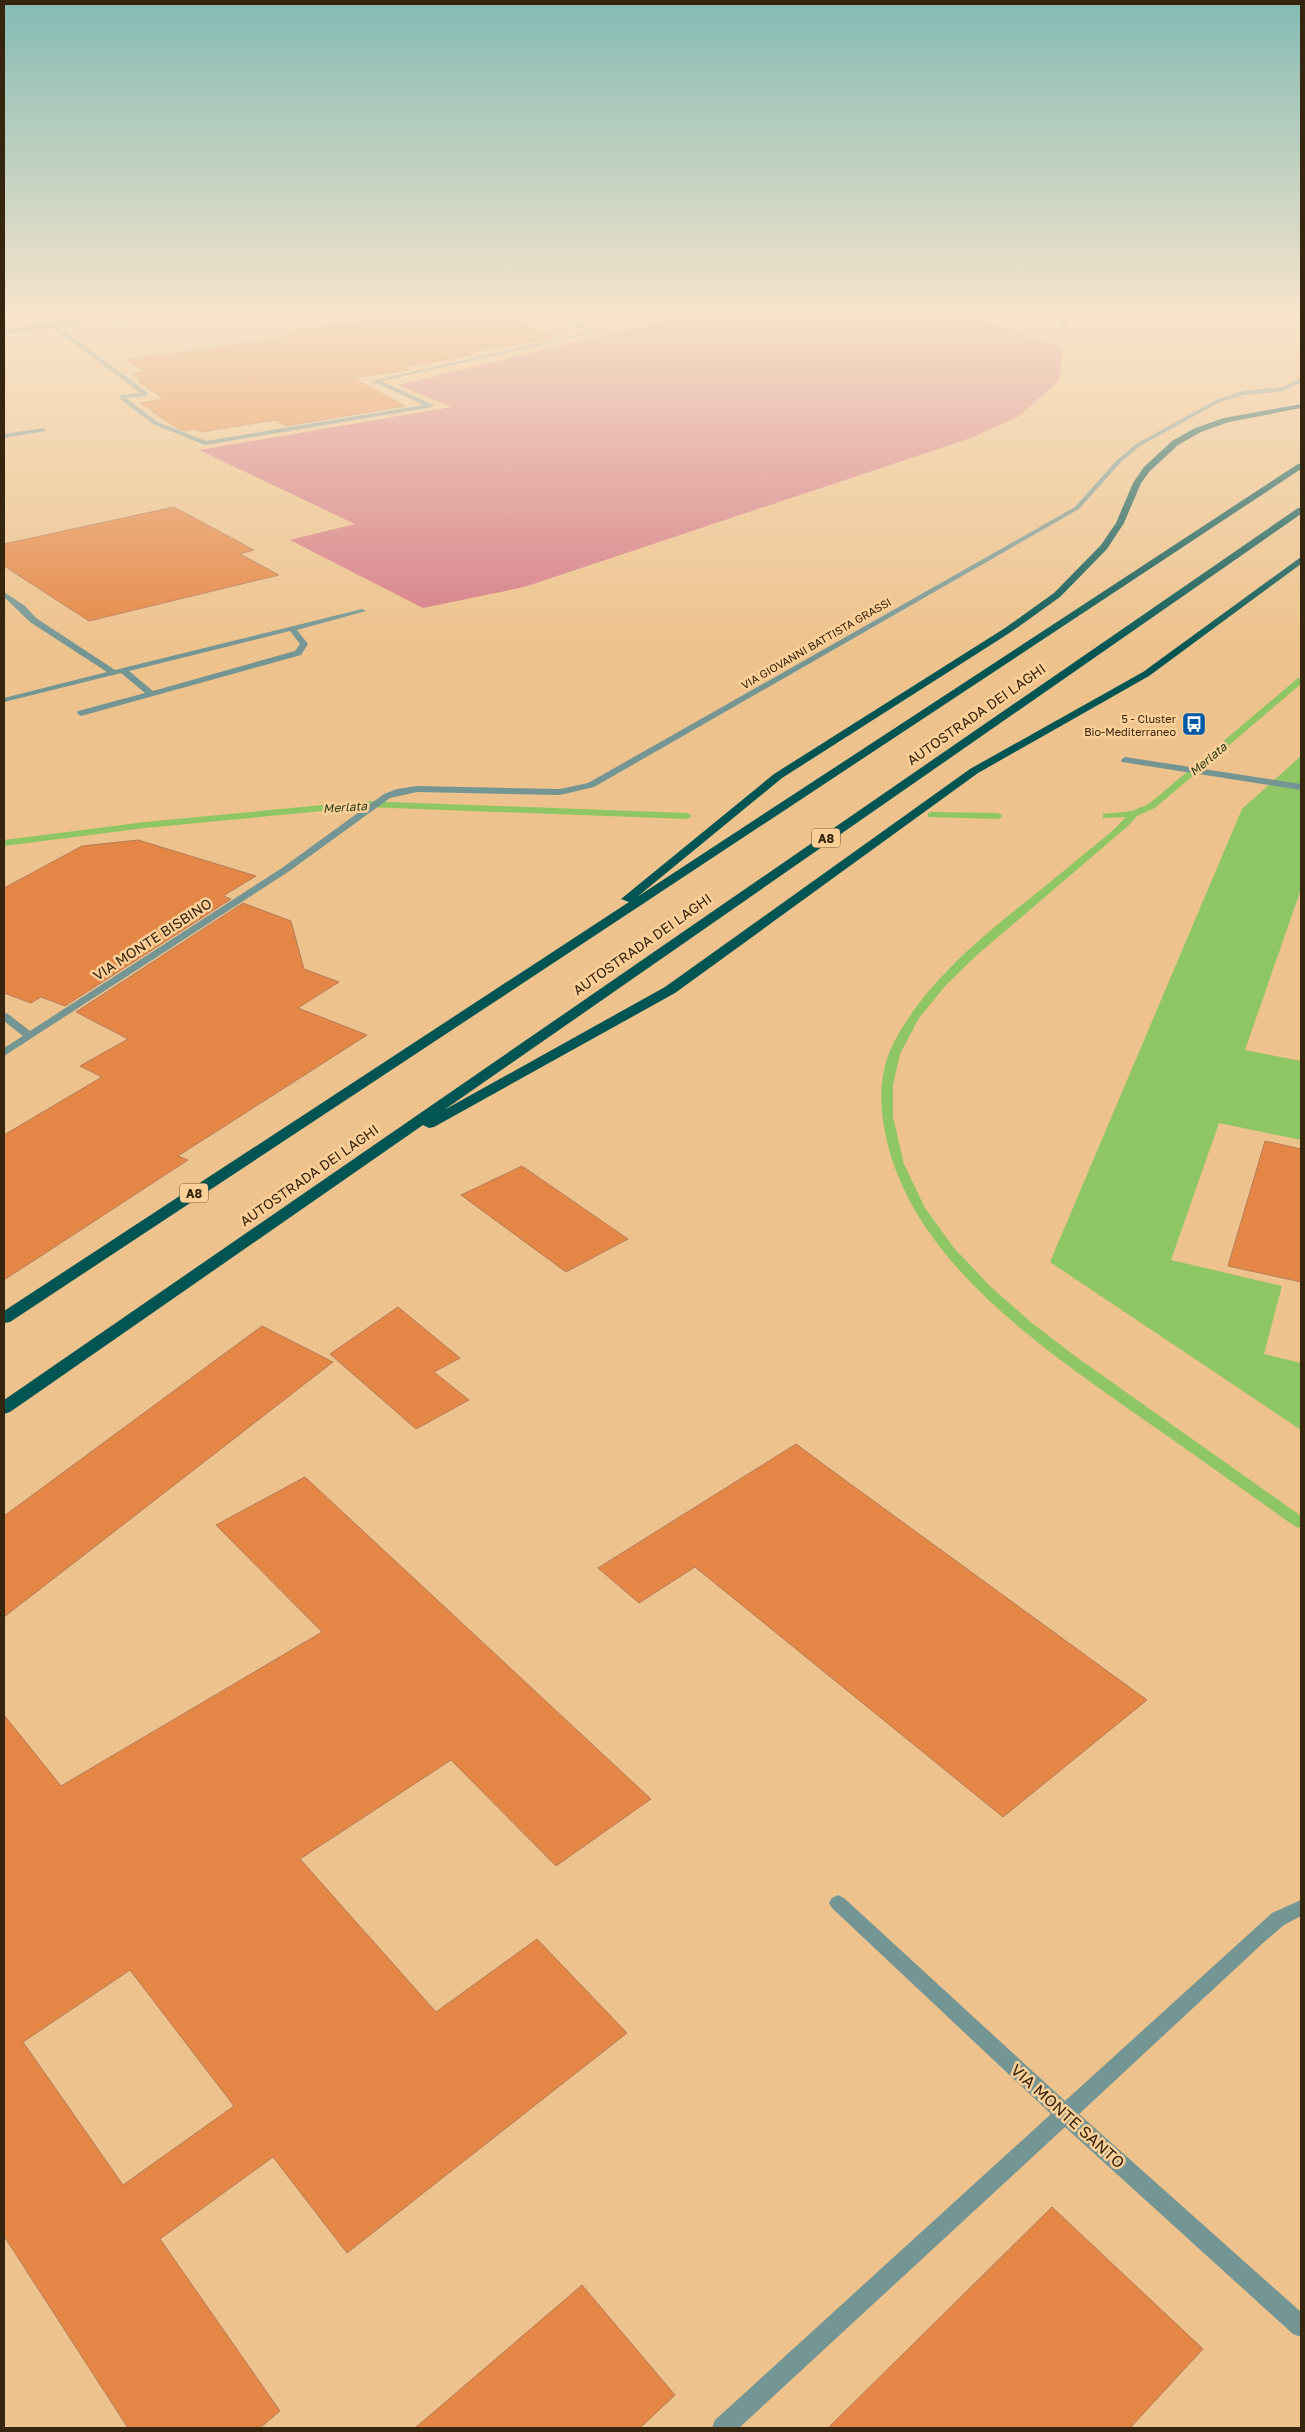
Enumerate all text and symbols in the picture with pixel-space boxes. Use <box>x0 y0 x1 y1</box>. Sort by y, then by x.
street label: VIA GIOVANNI BATTISTA GRASSI <box>739 595 893 691</box>
street label: AUTOSTRADA DEI LAGHI <box>903 660 1049 768</box>
bus stop icon: 5 - Cluster Bio-Mediterraneo <box>1181 711 1207 737</box>
place label: 5 - Cluster Bio-Mediterraneo <box>1084 712 1177 738</box>
water label: Merlata <box>1186 738 1231 779</box>
water label: Merlata <box>323 798 369 816</box>
road number: A8 <box>812 828 840 848</box>
street label: AUTOSTRADA DEI LAGHI <box>569 890 715 998</box>
street label: VIA MONTE BISBINO <box>90 894 214 984</box>
street label: AUTOSTRADA DEI LAGHI <box>236 1121 382 1229</box>
road number: A8 <box>180 1184 208 1202</box>
street label: VIA MONTE SANTO <box>1007 2060 1129 2172</box>

